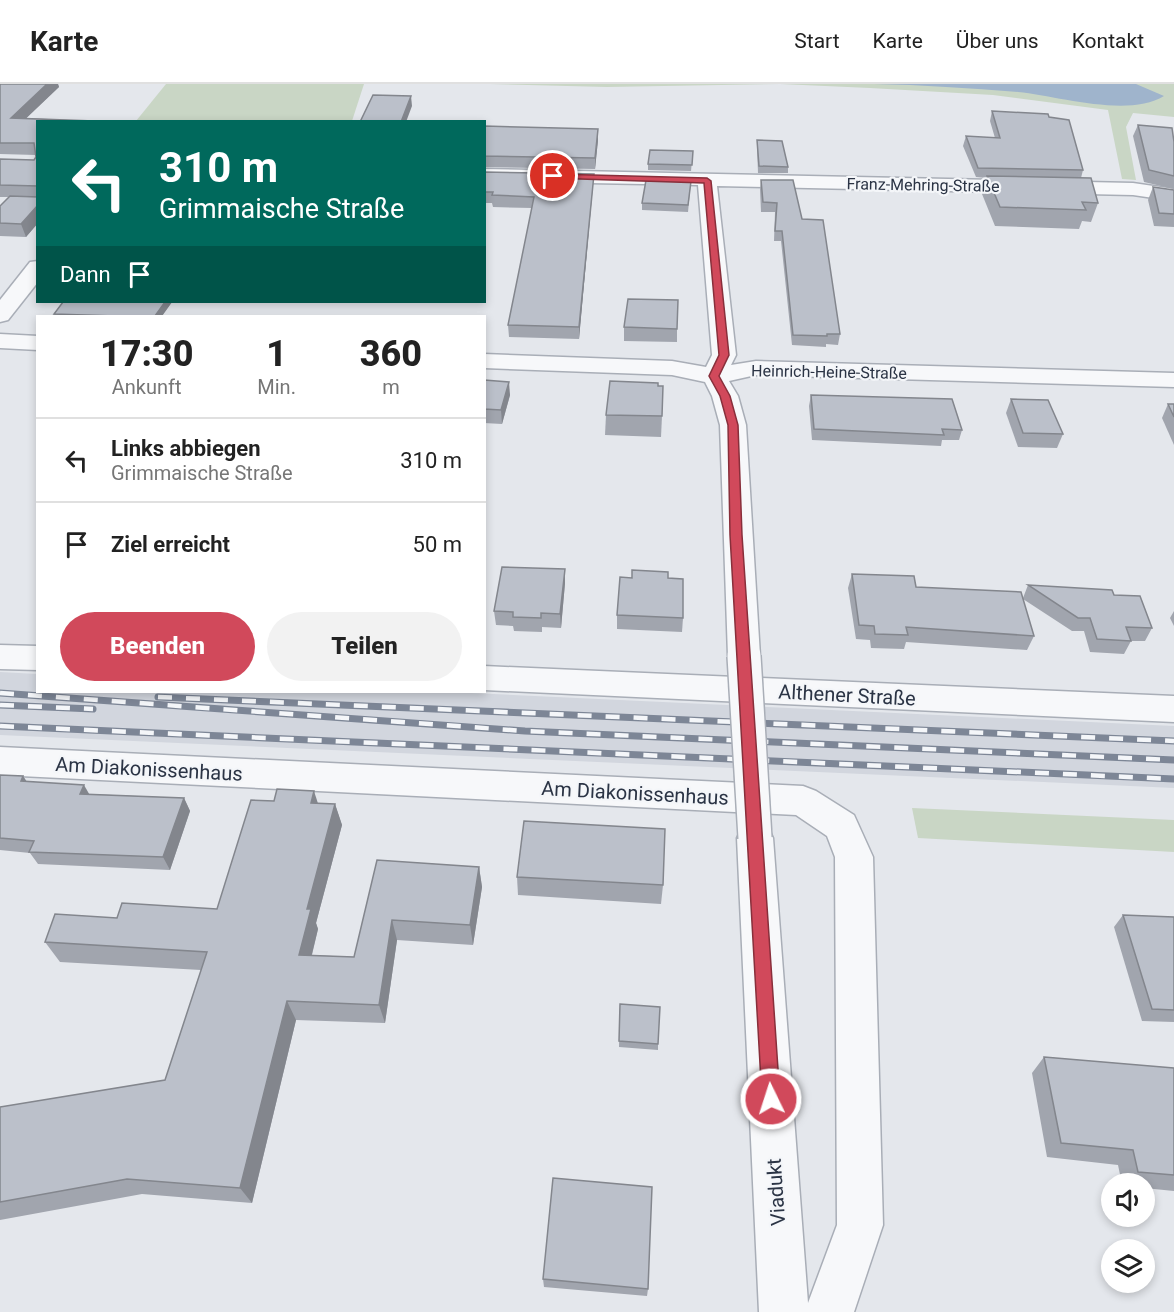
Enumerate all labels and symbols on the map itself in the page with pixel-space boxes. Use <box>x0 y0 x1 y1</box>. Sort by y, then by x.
pin <box>527 150 578 201</box>
street label: Franz-Mehring-Straße <box>846 174 1000 196</box>
street label: Heinrich-Heine-Straße <box>751 361 907 383</box>
street label: Althener Straße <box>778 679 916 711</box>
street label: Am Diakonissenhaus <box>55 752 243 786</box>
street label: Am Diakonissenhaus <box>541 776 729 810</box>
position arrow <box>739 1067 803 1131</box>
street label: Viadukt <box>762 1158 790 1226</box>

